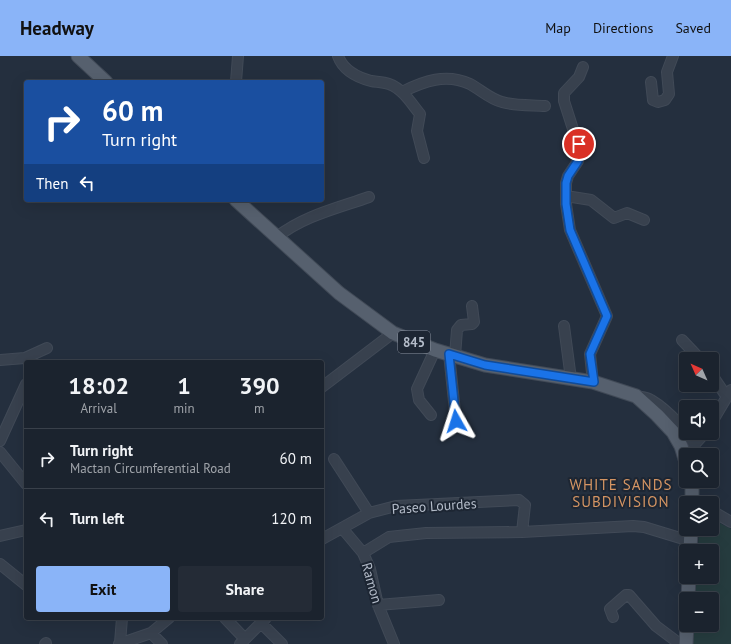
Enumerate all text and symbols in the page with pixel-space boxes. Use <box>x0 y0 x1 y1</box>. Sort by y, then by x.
text: Headway <box>20 16 94 40</box>
text: Map <box>545 19 571 37</box>
text: Directions <box>593 19 653 37</box>
text: Saved <box>675 19 711 37</box>
text: 60 m <box>102 92 163 129</box>
icon: right <box>36 96 88 148</box>
pin <box>562 127 596 161</box>
text: Turn right <box>102 128 177 151</box>
icon: arrive <box>568 133 590 155</box>
icon: left <box>76 172 98 194</box>
text: Then <box>36 174 68 193</box>
road number: 845 <box>398 331 430 353</box>
north arrow <box>679 352 719 392</box>
map controls <box>679 352 719 632</box>
text: 18:02 <box>68 370 129 401</box>
text: 1 <box>177 370 191 401</box>
text: 390 <box>239 370 280 401</box>
text: Arrival <box>81 400 117 417</box>
text: min <box>173 400 195 417</box>
text: m <box>254 400 265 417</box>
position arrow <box>435 400 477 442</box>
button: sound <box>679 400 719 440</box>
text: Turn right <box>70 441 133 460</box>
icon: right <box>36 448 58 470</box>
button: search <box>679 448 719 488</box>
text: 60 m <box>279 449 312 468</box>
text: Mactan Circumferential Road <box>70 460 231 477</box>
district label: WHITE SANDS SUBDIVISION <box>570 475 672 511</box>
street label: Paseo Lourdes <box>391 494 477 518</box>
button: layers <box>679 496 719 536</box>
icon: left <box>36 508 58 530</box>
text: Turn left <box>70 509 124 528</box>
text: 120 m <box>271 509 312 528</box>
button: + <box>679 544 719 584</box>
street label: Ramon <box>358 560 386 606</box>
button: Exit <box>36 566 170 612</box>
button: Share <box>178 566 312 612</box>
button: − <box>679 592 719 632</box>

